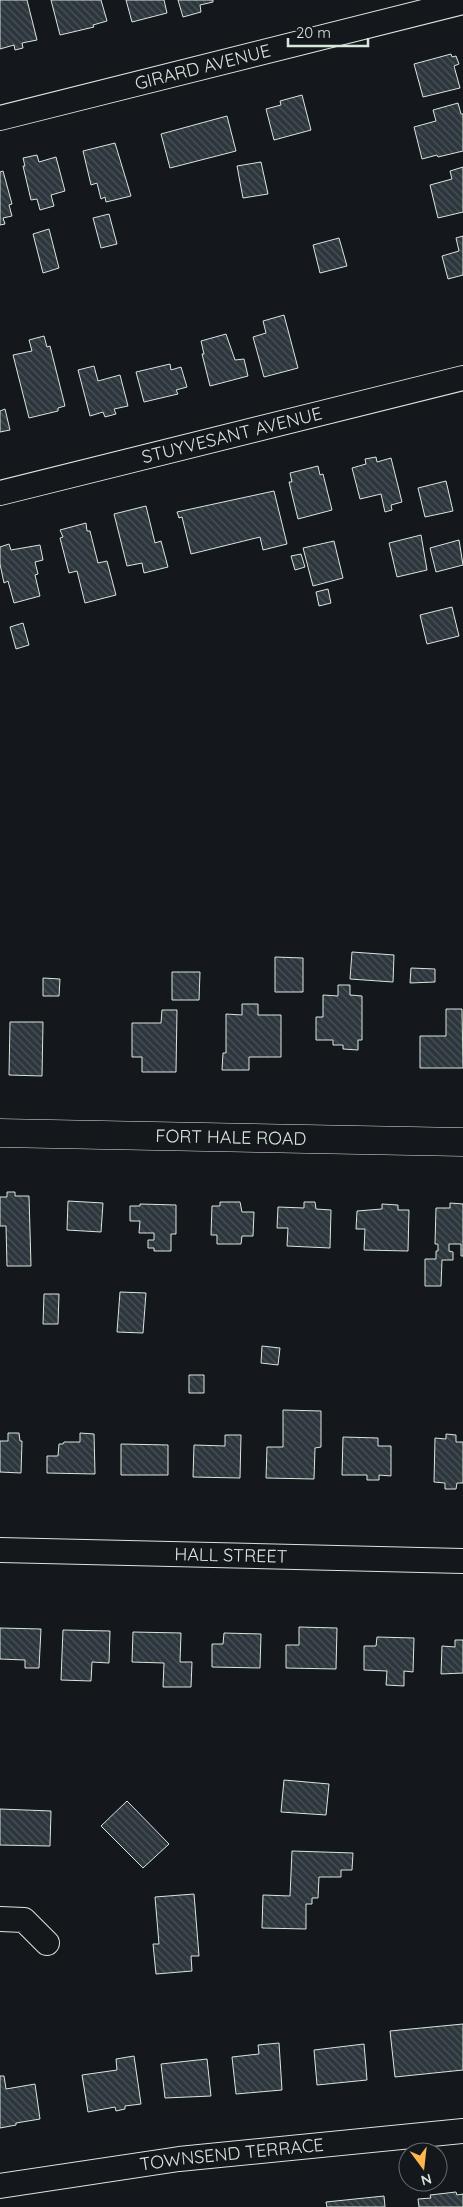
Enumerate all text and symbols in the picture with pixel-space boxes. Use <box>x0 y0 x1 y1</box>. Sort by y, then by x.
scale bar <box>288 15 368 47</box>
text: 20 m <box>296 23 331 42</box>
street label: GIRARD AVENUE <box>132 39 273 95</box>
street label: STUYVESANT AVENUE <box>139 401 324 468</box>
street label: FORT HALE ROAD <box>155 1124 307 1150</box>
street label: HALL STREET <box>174 1542 288 1568</box>
street label: TOWNSEND TERRACE <box>138 2133 325 2176</box>
north arrow <box>398 2142 448 2192</box>
text: N <box>419 2170 434 2190</box>

